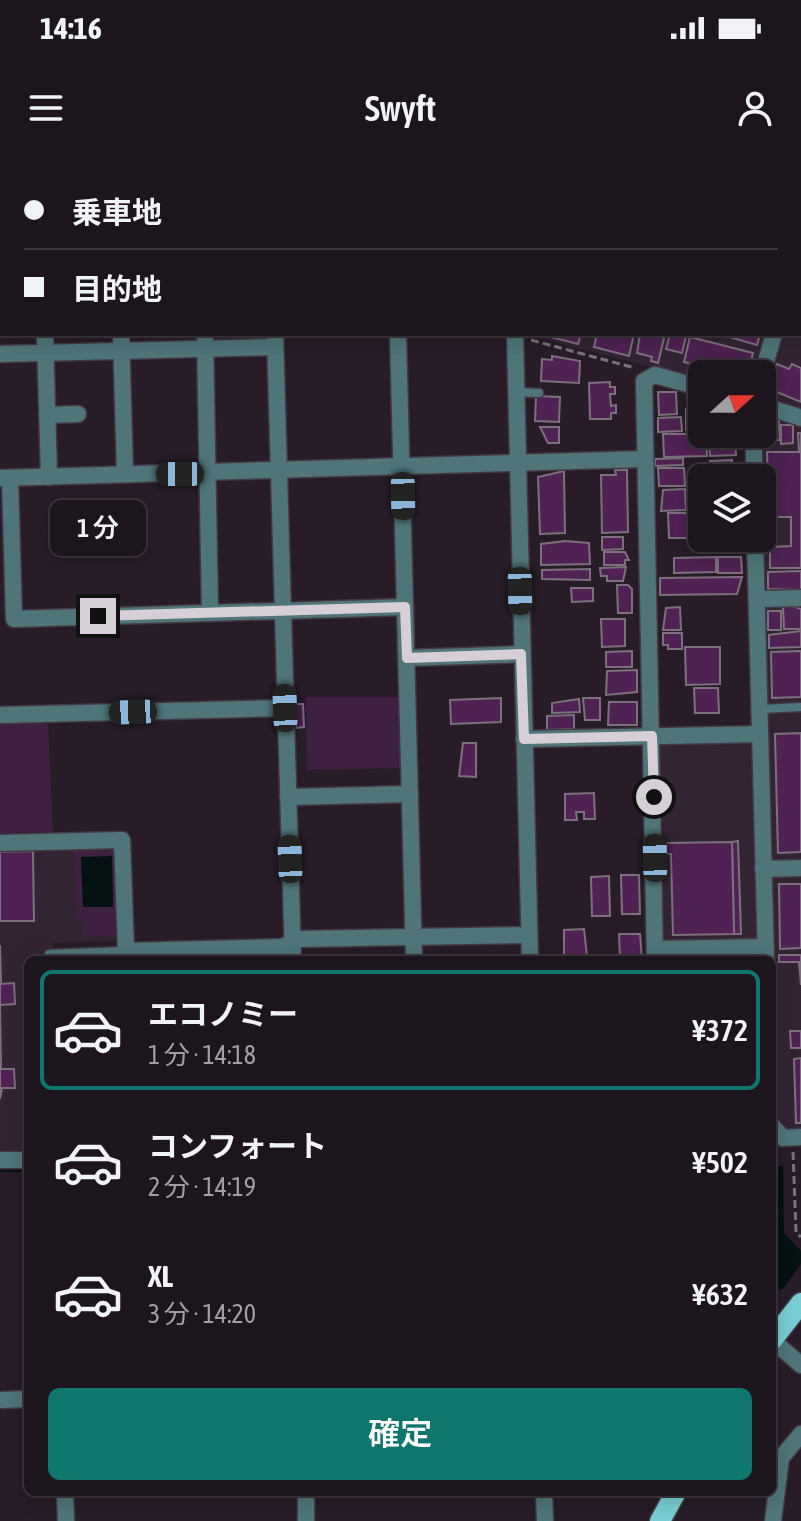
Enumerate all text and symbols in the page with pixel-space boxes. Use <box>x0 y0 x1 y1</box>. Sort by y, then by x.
text: 14:16 <box>40 11 102 45</box>
icon: menu <box>24 86 68 130</box>
icon: person <box>733 86 777 130</box>
text: Swyft <box>365 87 436 129</box>
text: 乗車地 <box>72 195 162 229</box>
text: 目的地 <box>72 272 162 306</box>
north arrow <box>688 360 776 448</box>
map controls <box>688 360 776 552</box>
car <box>156 462 204 486</box>
button: layers <box>688 464 776 552</box>
car <box>391 472 415 520</box>
callout: 1 分 <box>50 500 146 556</box>
text: 1 分 <box>77 513 119 543</box>
car <box>508 567 532 615</box>
route end <box>80 598 116 634</box>
car <box>272 684 298 732</box>
car <box>109 699 157 725</box>
route start <box>636 779 672 815</box>
car <box>643 834 667 882</box>
car <box>277 835 303 883</box>
icon: car <box>52 994 124 1066</box>
text: エコノミー <box>148 997 298 1031</box>
text: ¥372 <box>692 1013 748 1047</box>
text: 1 分 · 14:18 <box>148 1040 256 1070</box>
icon: car <box>52 1126 124 1198</box>
text: コンフォート <box>148 1129 327 1163</box>
text: ¥502 <box>692 1145 748 1179</box>
text: 2 分 · 14:19 <box>148 1172 256 1202</box>
icon: car <box>52 1258 124 1330</box>
text: XL <box>148 1259 173 1293</box>
text: ¥632 <box>692 1277 748 1311</box>
text: 3 分 · 14:20 <box>148 1299 256 1329</box>
button: 確定 <box>48 1388 752 1480</box>

